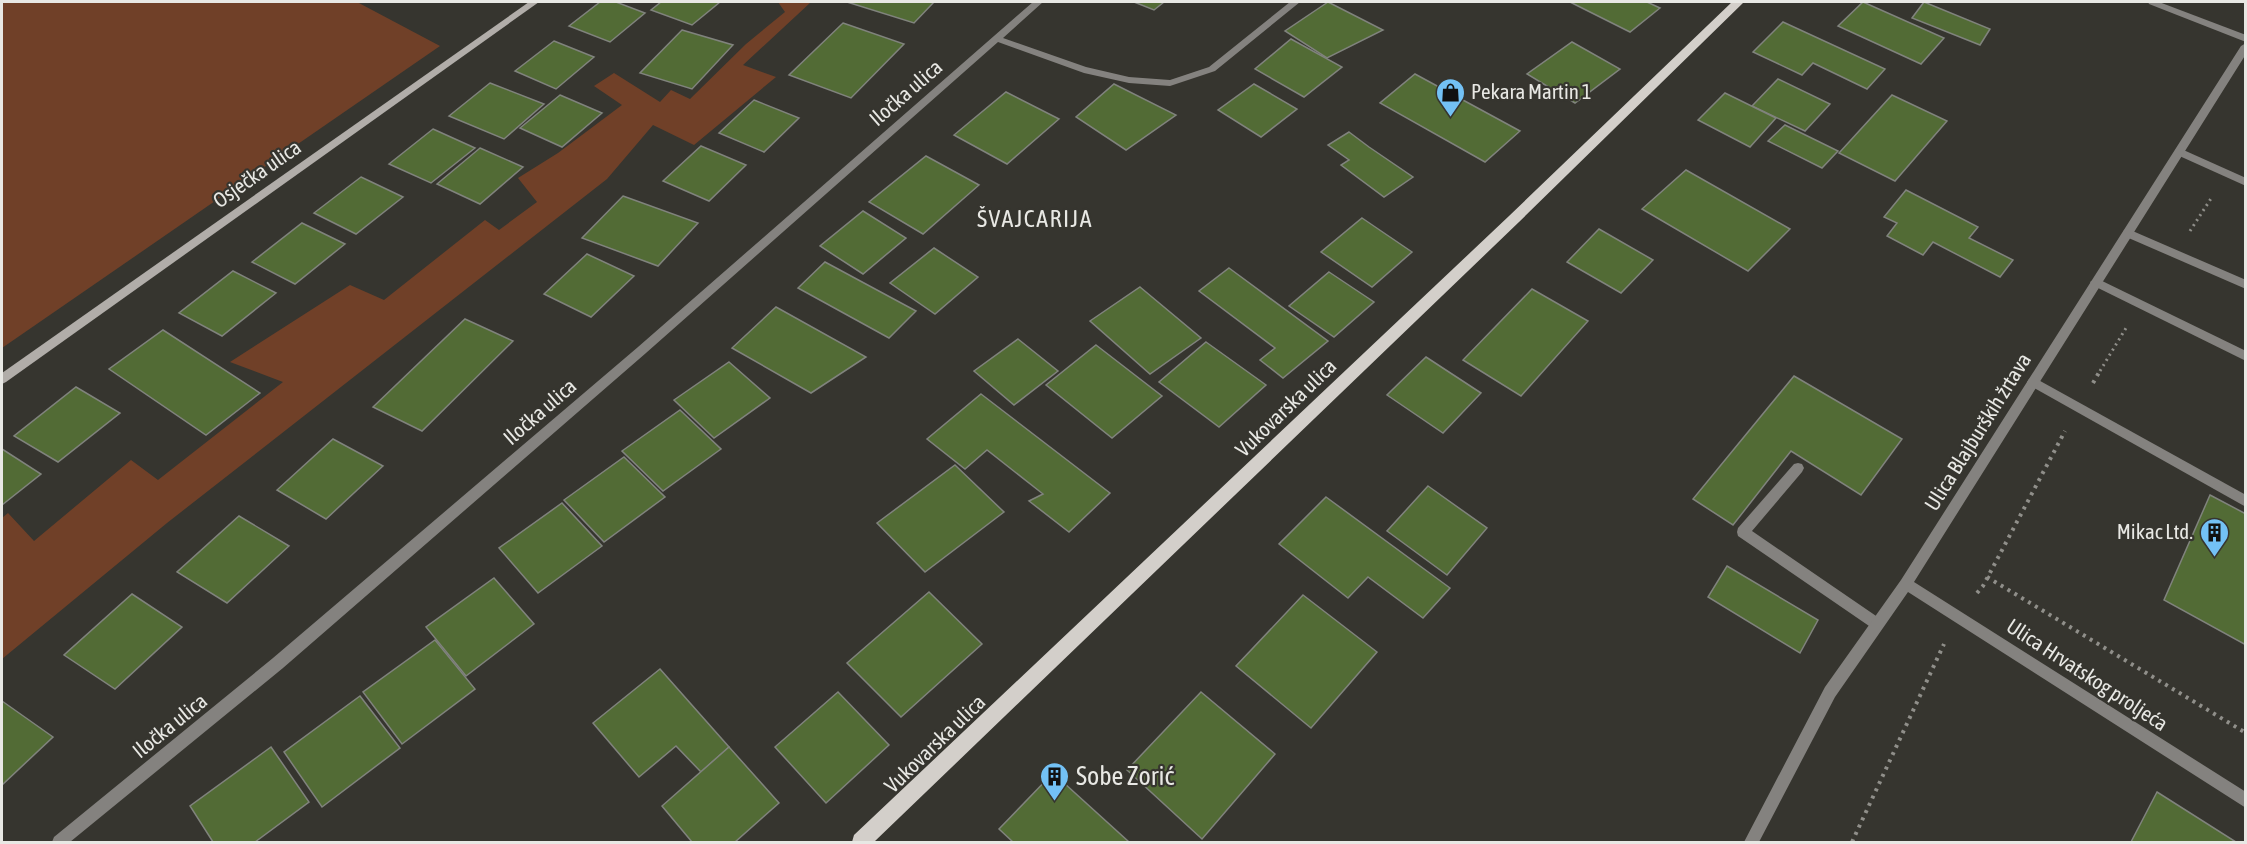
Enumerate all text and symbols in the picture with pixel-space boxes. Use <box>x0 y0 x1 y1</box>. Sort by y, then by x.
street label: Iločka ulica <box>864 54 947 130</box>
shop icon: Pekara Martin 1 <box>1434 76 1466 118</box>
place label: Pekara Martin 1 <box>1471 79 1592 103</box>
street label: Osječka ulica <box>208 134 305 212</box>
district label: ŠVAJCARIJA <box>977 205 1093 232</box>
street label: Ulica Blajburških žrtava <box>1919 348 2035 515</box>
street label: Vukovarska ulica <box>1230 353 1341 461</box>
street label: Iločka ulica <box>498 373 581 449</box>
building icon: Mikac Ltd. <box>2198 516 2230 558</box>
place label: Mikac Ltd. <box>2117 519 2193 543</box>
street label: Ulica Hrvatskog proljeća <box>2002 613 2173 735</box>
street label: Iločka ulica <box>128 688 211 762</box>
street label: Vukovarska ulica <box>879 689 990 797</box>
building icon: Sobe Zorić <box>1039 760 1071 802</box>
place label: Sobe Zorić <box>1076 761 1174 791</box>

